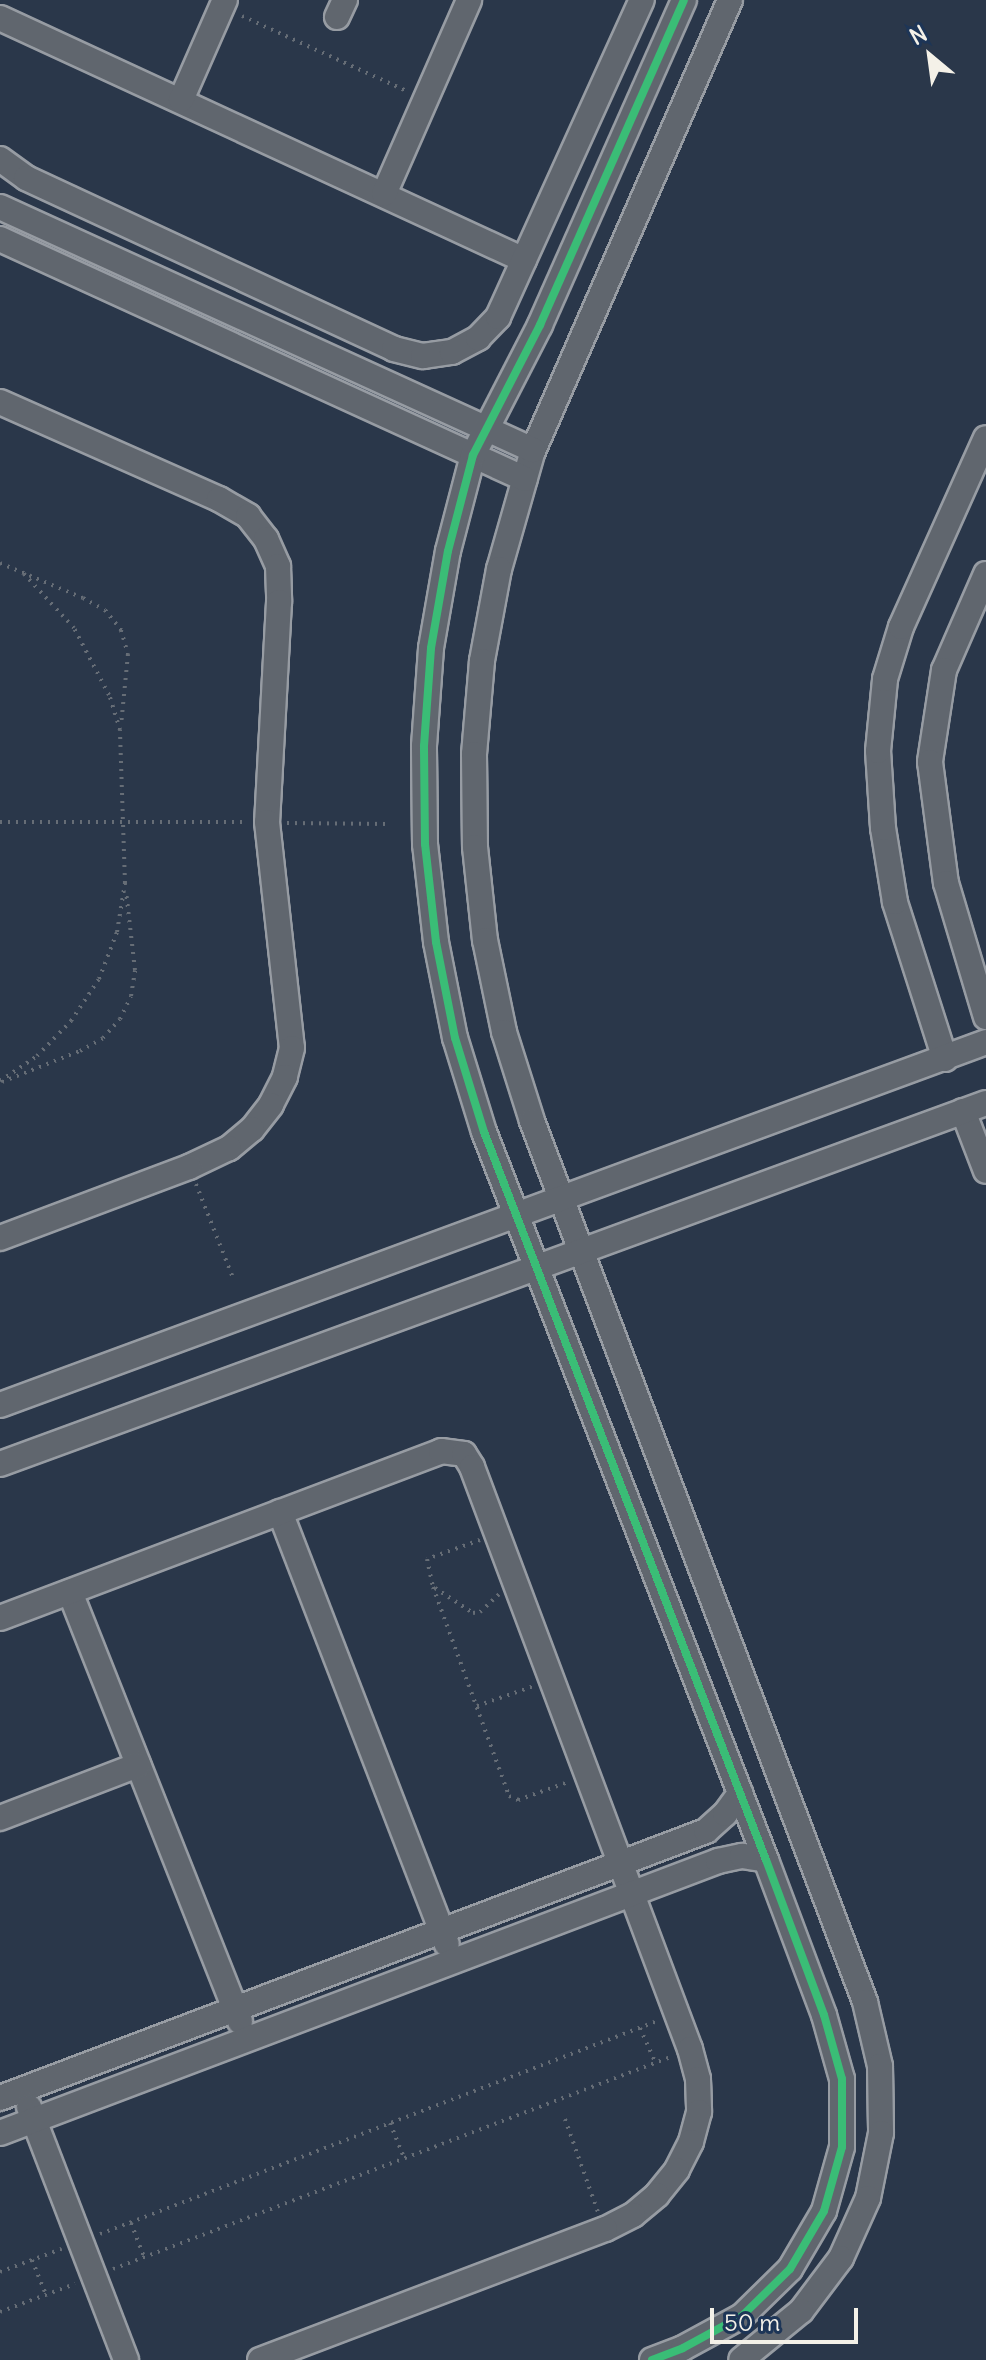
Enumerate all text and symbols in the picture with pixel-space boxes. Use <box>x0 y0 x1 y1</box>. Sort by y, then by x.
north arrow <box>890 16 970 96</box>
text: N <box>905 19 932 51</box>
scale bar <box>714 2292 862 2342</box>
text: 50 m <box>724 2307 780 2337</box>

